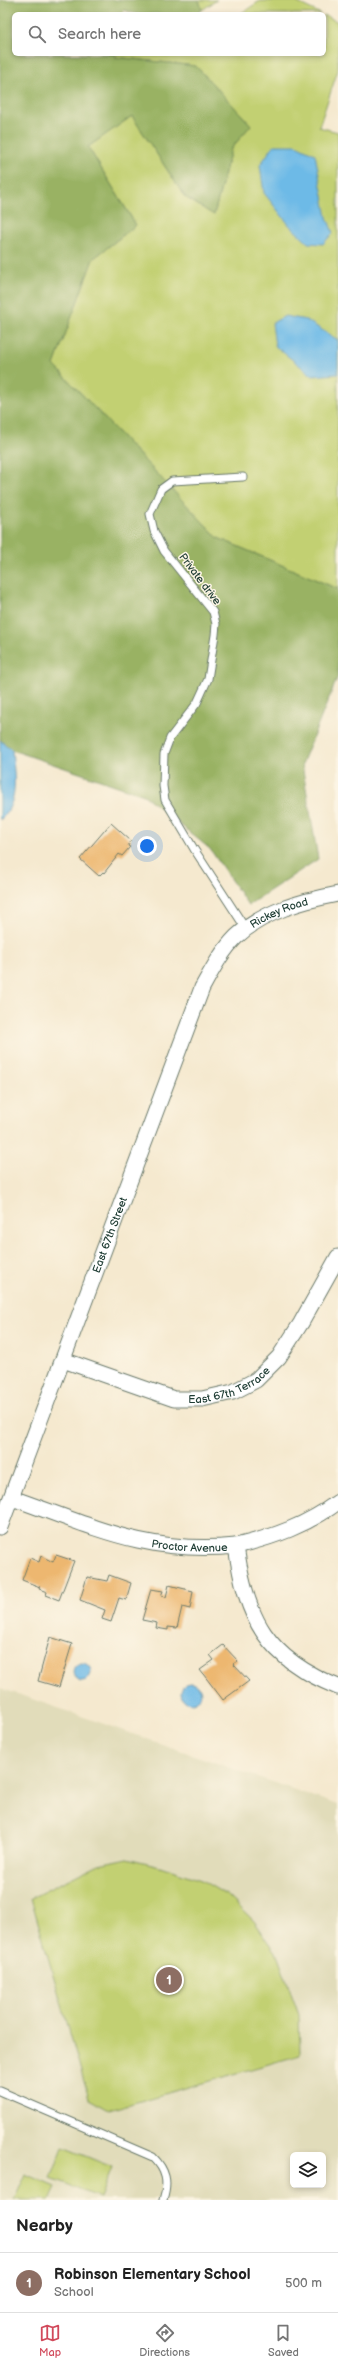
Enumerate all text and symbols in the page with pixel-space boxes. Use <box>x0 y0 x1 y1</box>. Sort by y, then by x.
search box <box>12 12 326 56</box>
icon: search <box>26 23 48 45</box>
text: Search here <box>58 25 141 44</box>
street label: Private drive <box>176 551 224 608</box>
your location <box>137 836 157 856</box>
street label: Rickey Road <box>247 895 309 931</box>
street label: East 67th Street <box>89 1195 130 1275</box>
street label: East 67th Terrace <box>188 1363 273 1406</box>
street label: Proctor Avenue <box>151 1537 228 1554</box>
pin: 1 <box>156 1965 182 1995</box>
map controls <box>290 2152 326 2188</box>
button: layers <box>290 2152 326 2188</box>
text: Nearby <box>16 2216 73 2236</box>
text: Robinson Elementary School <box>54 2265 251 2284</box>
text: 1 <box>26 2275 32 2291</box>
text: 500 m <box>285 2275 322 2291</box>
text: School <box>54 2284 94 2300</box>
tab: Map <box>39 2322 61 2359</box>
tab: Directions <box>139 2322 190 2359</box>
tab: Saved <box>268 2322 299 2359</box>

